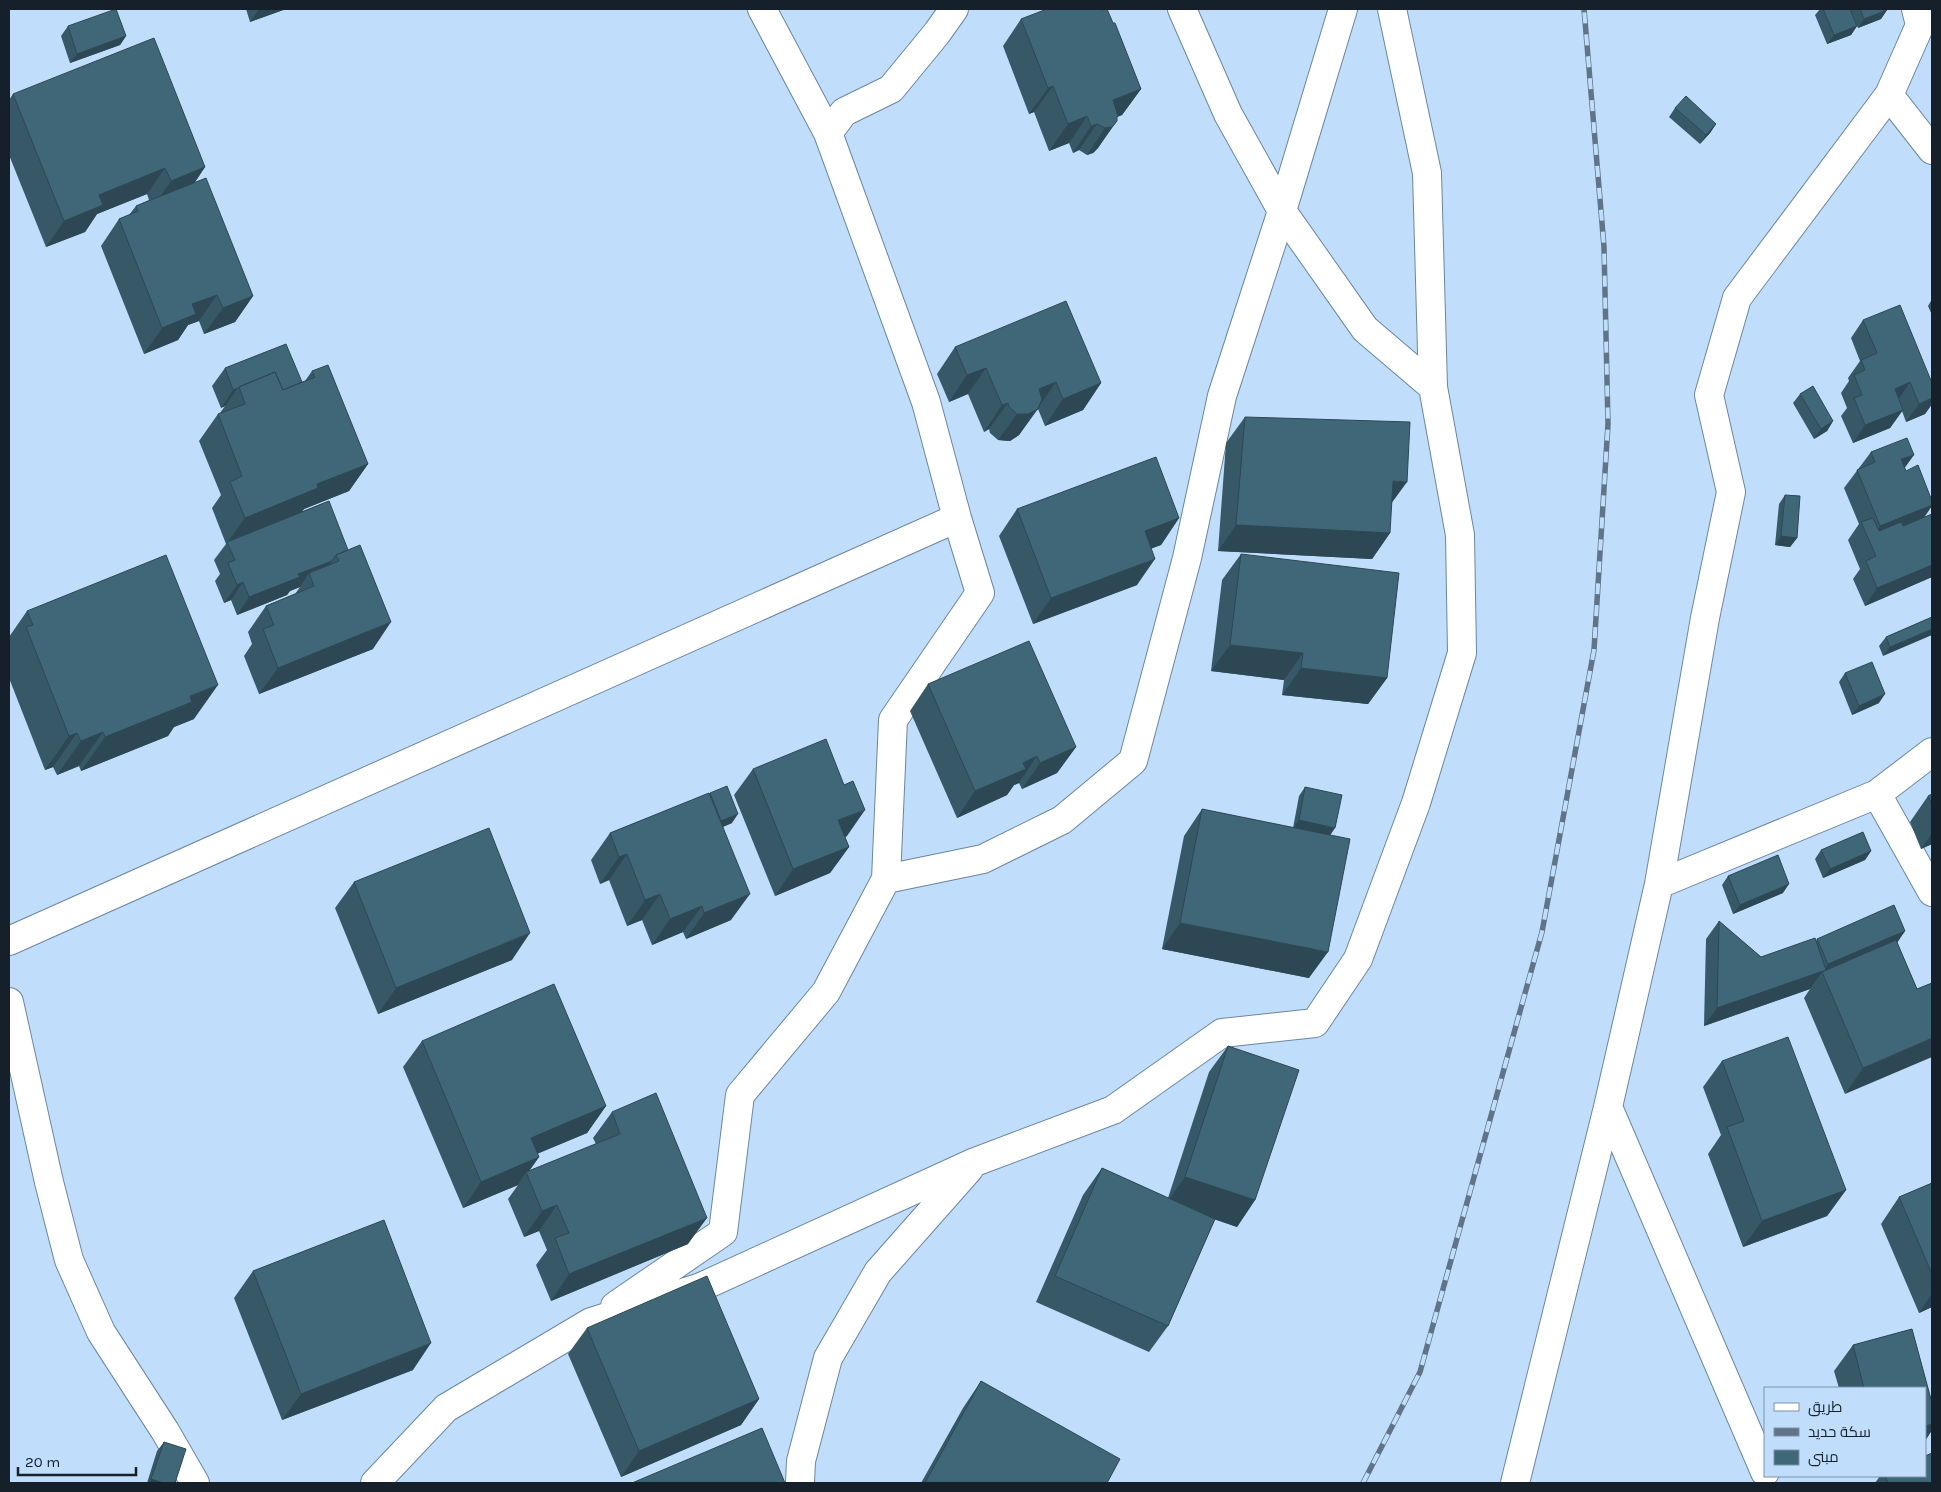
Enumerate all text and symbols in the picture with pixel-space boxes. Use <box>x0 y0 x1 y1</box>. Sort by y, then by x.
legend <box>1764 1387 1926 1477</box>
text: طريق <box>1808 1398 1842 1417</box>
text: سكة حديد <box>1808 1423 1871 1441</box>
scale bar <box>18 1444 135 1476</box>
text: مبنى <box>1808 1448 1839 1467</box>
text: 20 m <box>25 1453 60 1471</box>

